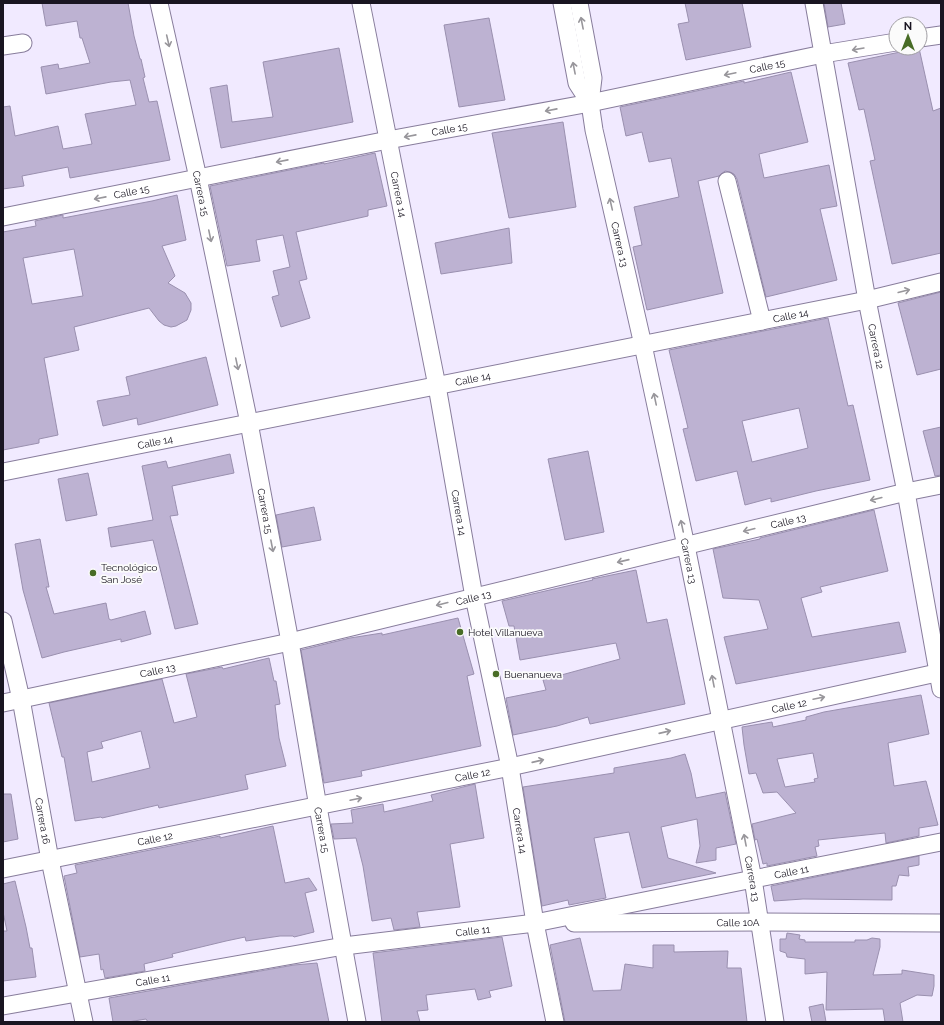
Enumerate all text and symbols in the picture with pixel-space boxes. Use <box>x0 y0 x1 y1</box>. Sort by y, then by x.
north arrow <box>888 16 928 56</box>
one-way arrow <box>578 17 586 30</box>
text: N <box>904 20 912 33</box>
one-way arrow <box>164 34 172 47</box>
one-way arrow <box>851 45 864 53</box>
street label: Calle 15 <box>748 57 786 75</box>
one-way arrow <box>570 62 578 75</box>
one-way arrow <box>724 70 737 78</box>
one-way arrow <box>545 106 558 114</box>
street label: Calle 15 <box>431 120 469 137</box>
one-way arrow <box>404 133 417 141</box>
one-way arrow <box>276 158 289 166</box>
street label: Carrera 15 <box>191 170 211 218</box>
street label: Carrera 14 <box>389 170 409 219</box>
street label: Calle 15 <box>113 182 151 200</box>
one-way arrow <box>94 194 107 202</box>
one-way arrow <box>607 198 614 211</box>
street label: Carrera 13 <box>610 221 631 268</box>
one-way arrow <box>207 230 215 243</box>
one-way arrow <box>897 287 910 295</box>
street label: Calle 14 <box>772 306 810 324</box>
street label: Carrera 12 <box>866 323 886 370</box>
one-way arrow <box>233 357 241 370</box>
street label: Calle 14 <box>454 369 492 387</box>
one-way arrow <box>650 393 658 406</box>
street label: Calle 14 <box>136 433 174 451</box>
street label: Carrera 15 <box>256 487 275 535</box>
street label: Carrera 14 <box>450 489 469 537</box>
one-way arrow <box>869 496 882 504</box>
street label: Calle 13 <box>769 511 807 530</box>
one-way arrow <box>677 520 685 533</box>
one-way arrow <box>743 527 756 535</box>
street label: Carrera 13 <box>679 537 699 585</box>
one-way arrow <box>269 539 277 552</box>
one-way arrow <box>617 557 630 565</box>
place label: Tecnológico San José <box>101 562 158 585</box>
marker: Tecnológico San José <box>88 568 98 578</box>
street label: Calle 13 <box>455 588 492 607</box>
one-way arrow <box>436 601 449 609</box>
marker: Hotel Villanueva <box>455 627 465 637</box>
place label: Hotel Villanueva <box>468 627 543 638</box>
street label: Calle 13 <box>139 661 176 679</box>
marker: Buenanueva <box>491 669 501 679</box>
place label: Buenanueva <box>504 669 562 680</box>
one-way arrow <box>709 675 717 688</box>
one-way arrow <box>812 694 825 702</box>
street label: Calle 12 <box>771 696 808 715</box>
one-way arrow <box>658 728 671 736</box>
one-way arrow <box>531 756 544 764</box>
street label: Calle 12 <box>454 766 491 783</box>
one-way arrow <box>349 794 362 802</box>
street label: Carrera 16 <box>33 797 53 845</box>
street label: Carrera 15 <box>313 806 332 854</box>
street label: Carrera 14 <box>511 807 529 855</box>
street label: Calle 12 <box>136 830 174 847</box>
one-way arrow <box>741 834 749 847</box>
street label: Carrera 13 <box>743 855 762 902</box>
street label: Calle 11 <box>773 863 810 880</box>
street label: Calle 10A <box>716 917 760 928</box>
street label: Calle 11 <box>455 923 491 938</box>
street label: Calle 11 <box>135 971 171 988</box>

